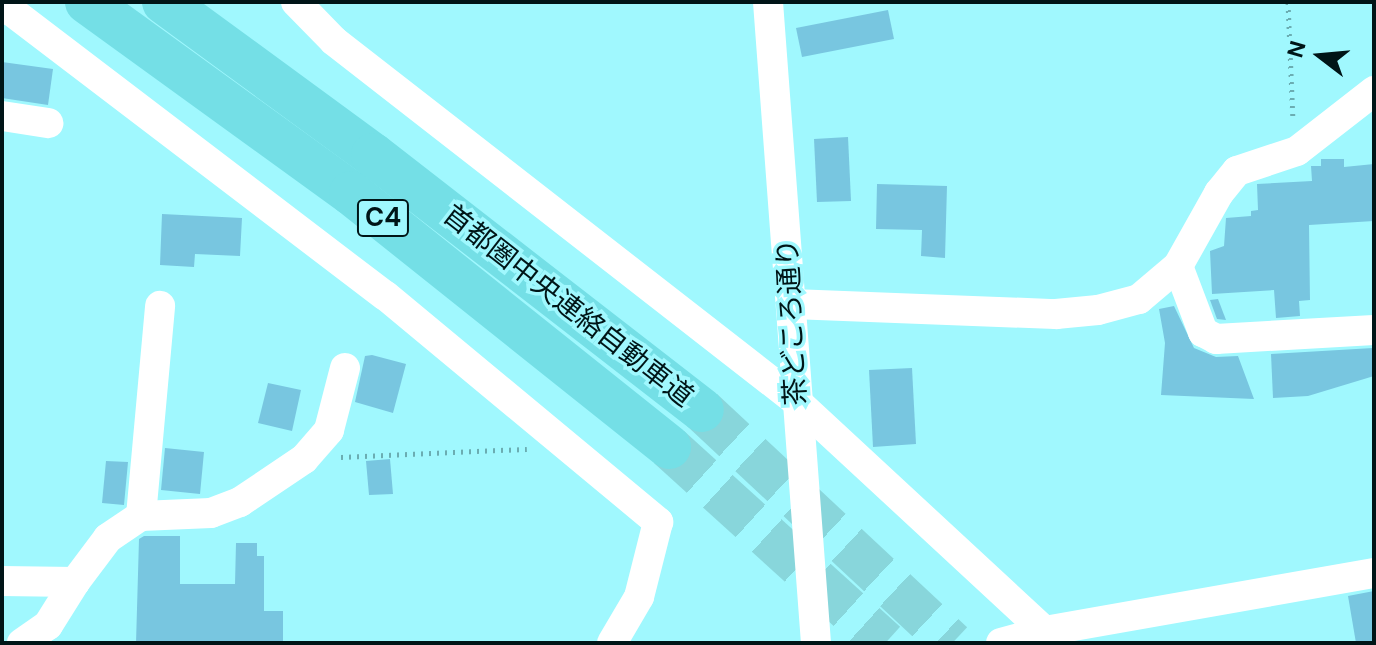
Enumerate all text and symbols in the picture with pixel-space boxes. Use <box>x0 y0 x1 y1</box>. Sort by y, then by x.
north arrow <box>1280 16 1360 96</box>
text: N <box>1280 38 1313 61</box>
road number: C4 <box>355 196 411 240</box>
street label: 首都圏中央連絡自動車道 <box>436 198 700 414</box>
street label: 茶どころ通り <box>771 237 813 407</box>

